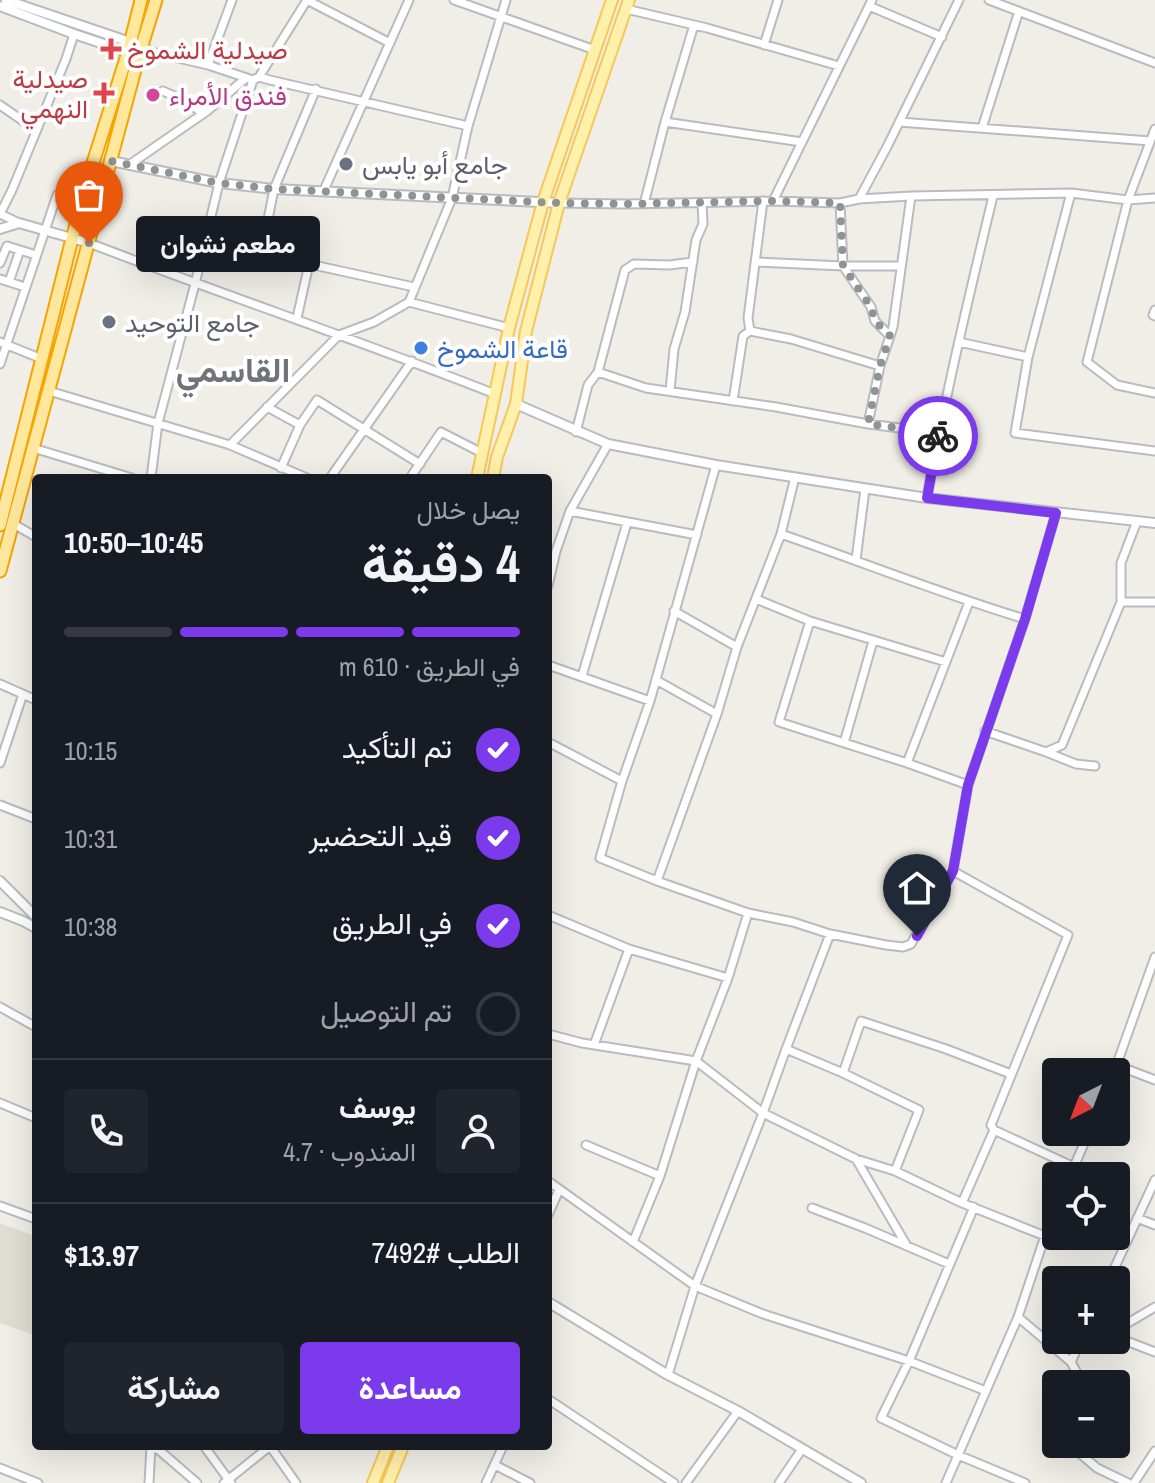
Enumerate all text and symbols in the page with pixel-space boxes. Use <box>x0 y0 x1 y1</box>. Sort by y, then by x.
place label: صيدلية الشموخ <box>127 32 288 68</box>
marker: صيدلية الشموخ <box>102 40 120 58</box>
place label: صيدلية النهمي <box>13 61 88 130</box>
place label: فندق الأمراء <box>169 78 287 113</box>
marker: صيدلية النهمي <box>95 84 113 102</box>
marker: فندق الأمراء <box>144 86 162 104</box>
place label: جامع أبو يابس <box>362 147 508 183</box>
marker: جامع أبو يابس <box>337 155 355 173</box>
pin <box>55 161 123 243</box>
icon: bag <box>67 173 111 217</box>
callout: مطعم نشوان <box>137 215 321 271</box>
text: مطعم نشوان <box>160 226 296 261</box>
place label: جامع التوحيد <box>125 305 260 341</box>
marker: جامع التوحيد <box>100 313 118 331</box>
place label: قاعة الشموخ <box>437 331 568 367</box>
marker: قاعة الشموخ <box>412 339 430 357</box>
district label: القاسمي <box>176 347 290 398</box>
courier <box>898 396 978 476</box>
icon: bike <box>916 414 960 458</box>
text: يصل خلال <box>416 492 520 527</box>
text: 10:45–10:50 <box>64 522 204 562</box>
text: 4 دقيقة <box>362 528 520 598</box>
text: في الطريق · 610 m <box>339 649 520 684</box>
text: تم التأكيد <box>342 727 452 767</box>
icon: check <box>476 728 520 772</box>
text: 10:15 <box>64 733 117 768</box>
text: قيد التحضير <box>309 815 452 855</box>
icon: check <box>476 816 520 860</box>
text: 10:31 <box>64 821 117 856</box>
pin <box>883 854 951 936</box>
icon: home <box>895 866 939 910</box>
text: في الطريق <box>332 903 452 943</box>
icon: check <box>476 904 520 948</box>
text: 10:38 <box>64 909 117 944</box>
text: تم التوصيل <box>320 991 452 1031</box>
north arrow <box>1042 1058 1130 1146</box>
map controls <box>1042 1058 1130 1458</box>
text: يوسف <box>339 1087 416 1127</box>
button: phone <box>64 1089 148 1173</box>
button: person <box>436 1089 520 1173</box>
text: المندوب · 4.7 <box>283 1134 416 1169</box>
button: locate <box>1042 1162 1130 1250</box>
text: الطلب #7492 <box>371 1232 520 1272</box>
text: $13.97 <box>64 1235 139 1275</box>
button: + <box>1042 1266 1130 1354</box>
button: مشاركة <box>64 1342 284 1434</box>
button: مساعدة <box>300 1342 520 1434</box>
button: − <box>1042 1370 1130 1458</box>

